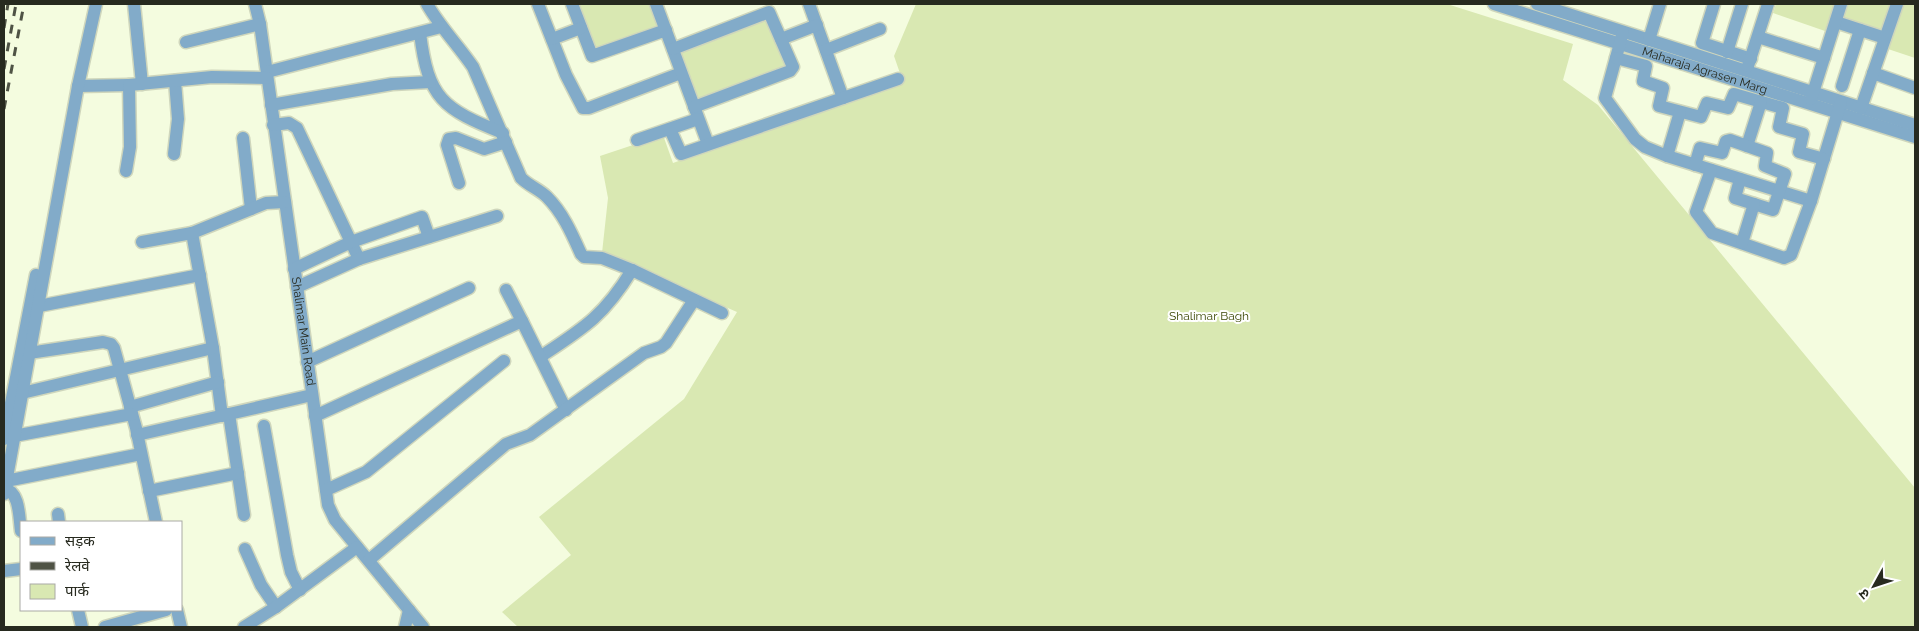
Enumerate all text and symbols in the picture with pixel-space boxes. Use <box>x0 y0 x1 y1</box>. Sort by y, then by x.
street label: Maharaja Agrasen Marg <box>1640 44 1769 97</box>
street label: Shalimar Main Road <box>289 276 318 387</box>
park label: Shalimar Bagh <box>1169 309 1249 323</box>
legend <box>20 521 182 611</box>
text: सड़क <box>65 532 95 550</box>
text: रेलवे <box>64 557 90 575</box>
north arrow <box>1849 561 1899 611</box>
text: पार्क <box>65 582 89 600</box>
text: उ <box>1855 585 1873 603</box>

